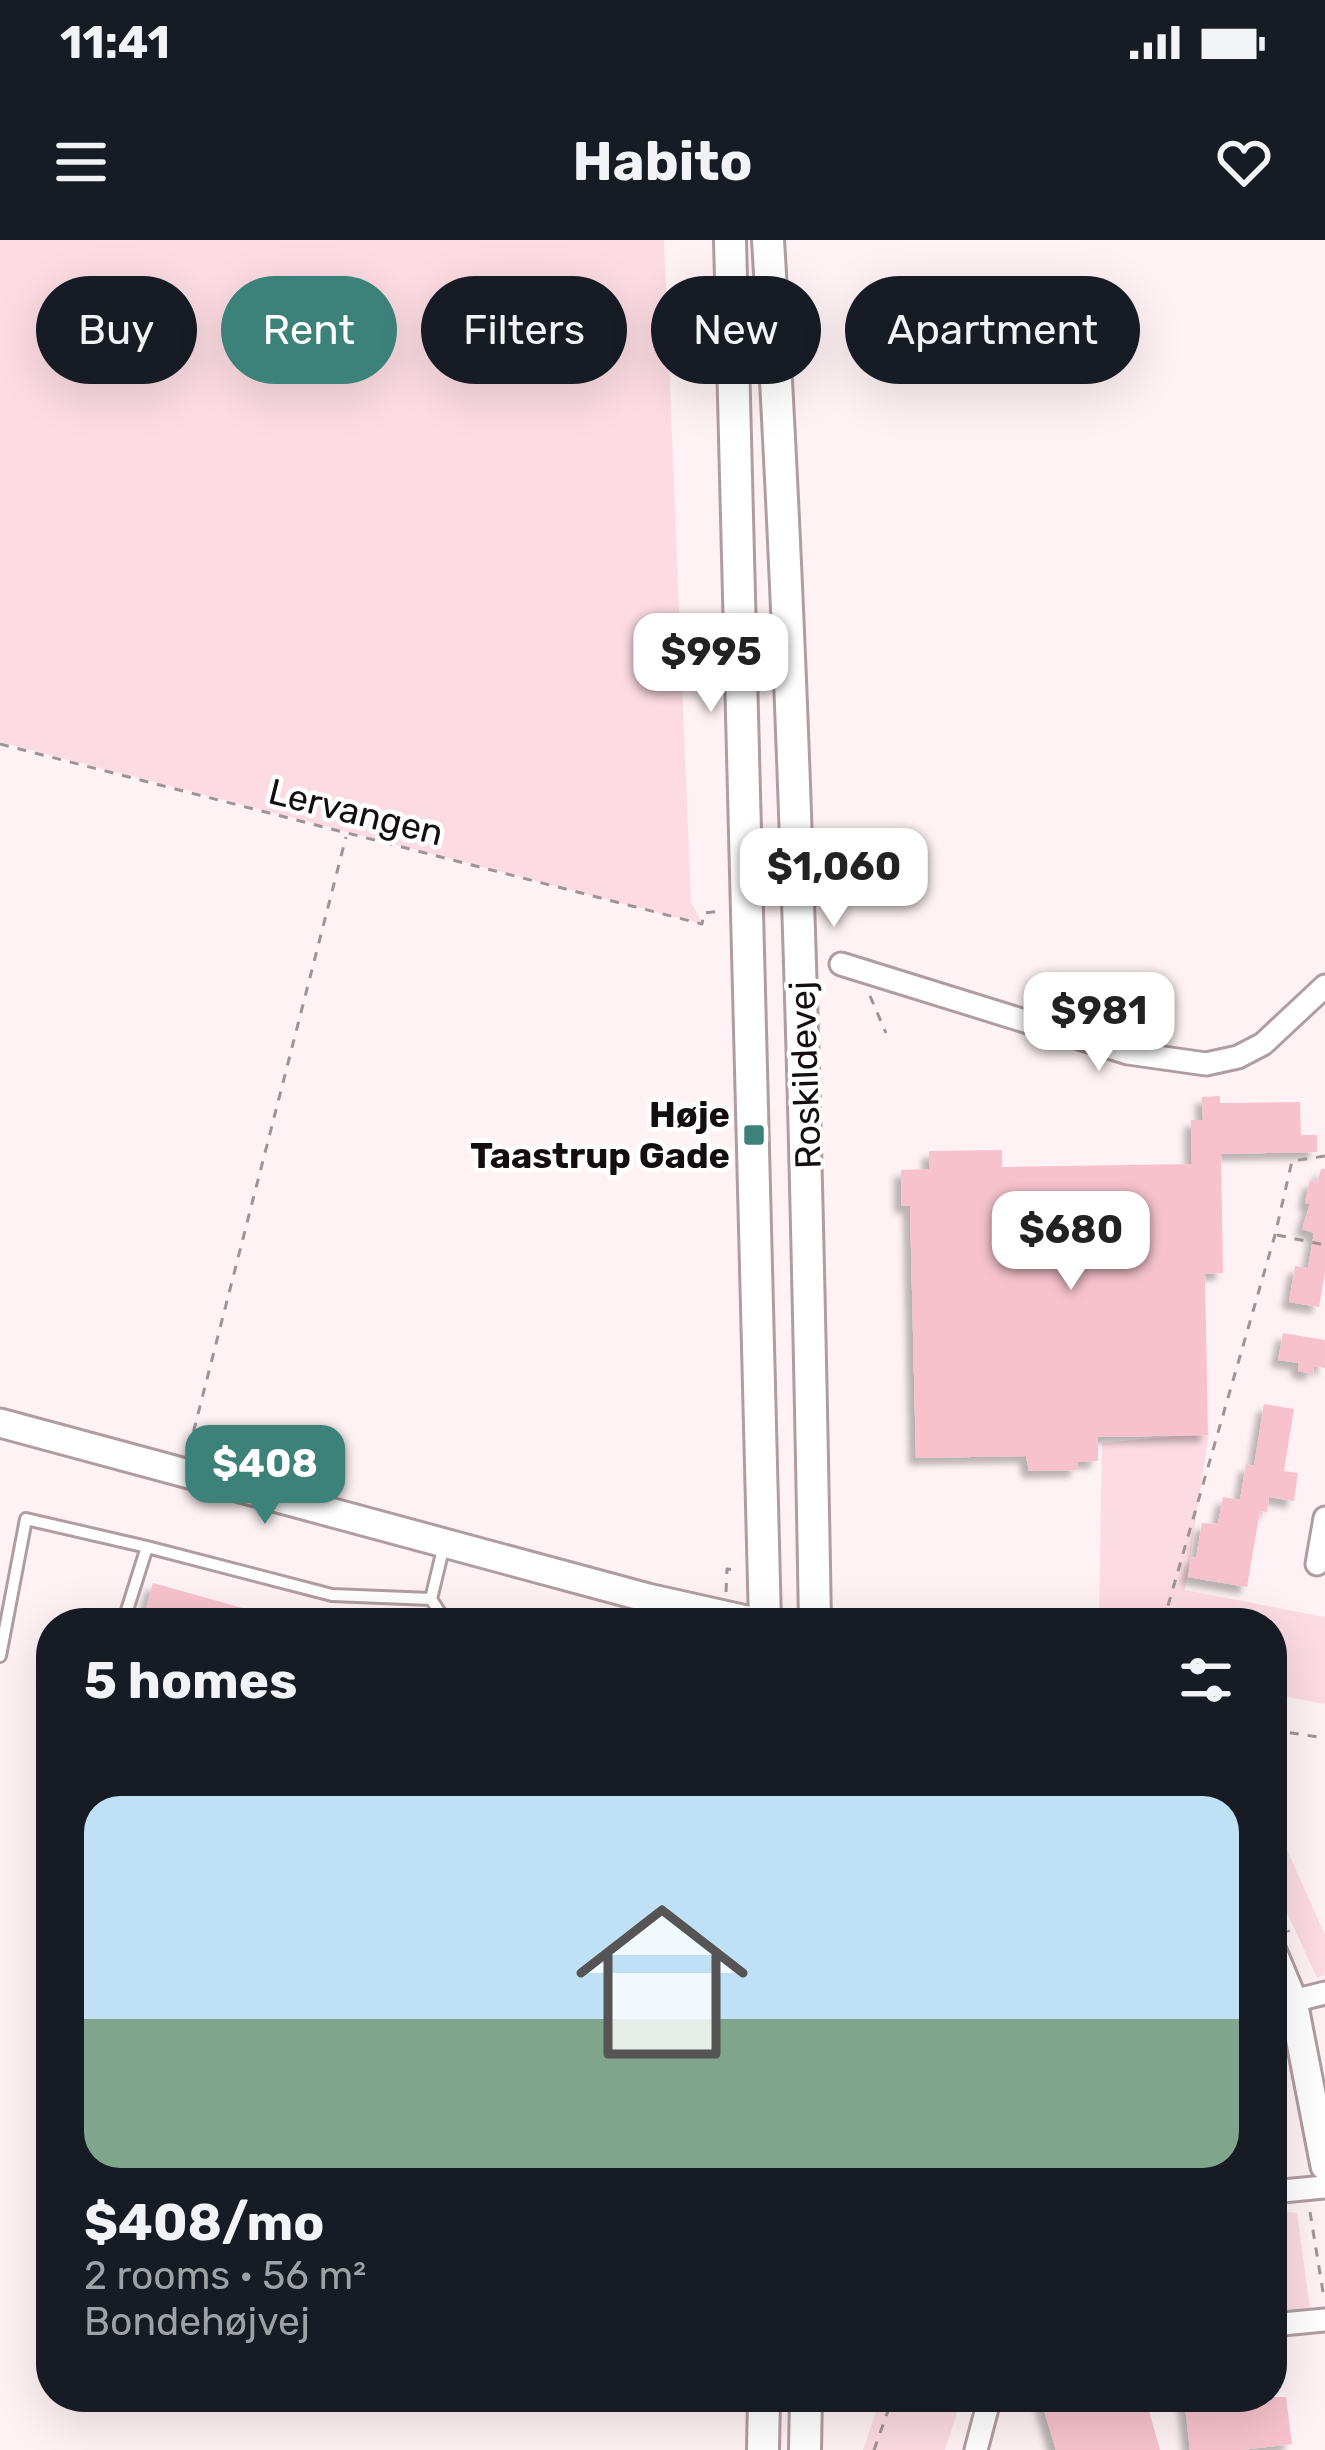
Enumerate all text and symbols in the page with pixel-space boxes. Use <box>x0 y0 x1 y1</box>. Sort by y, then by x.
text: 11:41 <box>60 16 170 69</box>
icon: menu <box>48 129 114 195</box>
icon: heart <box>1211 129 1277 195</box>
text: Habito <box>573 130 752 194</box>
chip: Buy <box>36 276 197 384</box>
chip: Rent <box>221 276 397 384</box>
chip: Filters <box>421 276 627 384</box>
chip: New <box>651 276 821 384</box>
chip: Apartment <box>845 276 1140 384</box>
pin: $995 <box>640 613 782 715</box>
text: $995 <box>660 629 762 675</box>
street label: Lervangen <box>264 770 448 854</box>
pin: $1,060 <box>736 828 932 930</box>
text: $1,060 <box>767 844 901 890</box>
pin: $981 <box>1028 972 1170 1074</box>
street label: Roskildevej <box>780 980 830 1170</box>
text: $981 <box>1051 988 1147 1034</box>
place label: Høje Taastrup Gade <box>470 1093 730 1177</box>
marker: Høje Taastrup Gade <box>741 1122 767 1148</box>
pin: $680 <box>1000 1191 1142 1293</box>
text: $680 <box>1019 1207 1123 1253</box>
pin: $408 <box>194 1425 336 1527</box>
text: $408 <box>212 1441 318 1487</box>
icon: filters <box>1173 1647 1239 1713</box>
text: 5 homes <box>84 1650 297 1711</box>
icon: home <box>554 1874 770 2090</box>
text: $408/mo <box>84 2192 324 2253</box>
text: 2 rooms · 56 m² <box>84 2253 366 2299</box>
text: Bondehøjvej <box>84 2299 310 2345</box>

